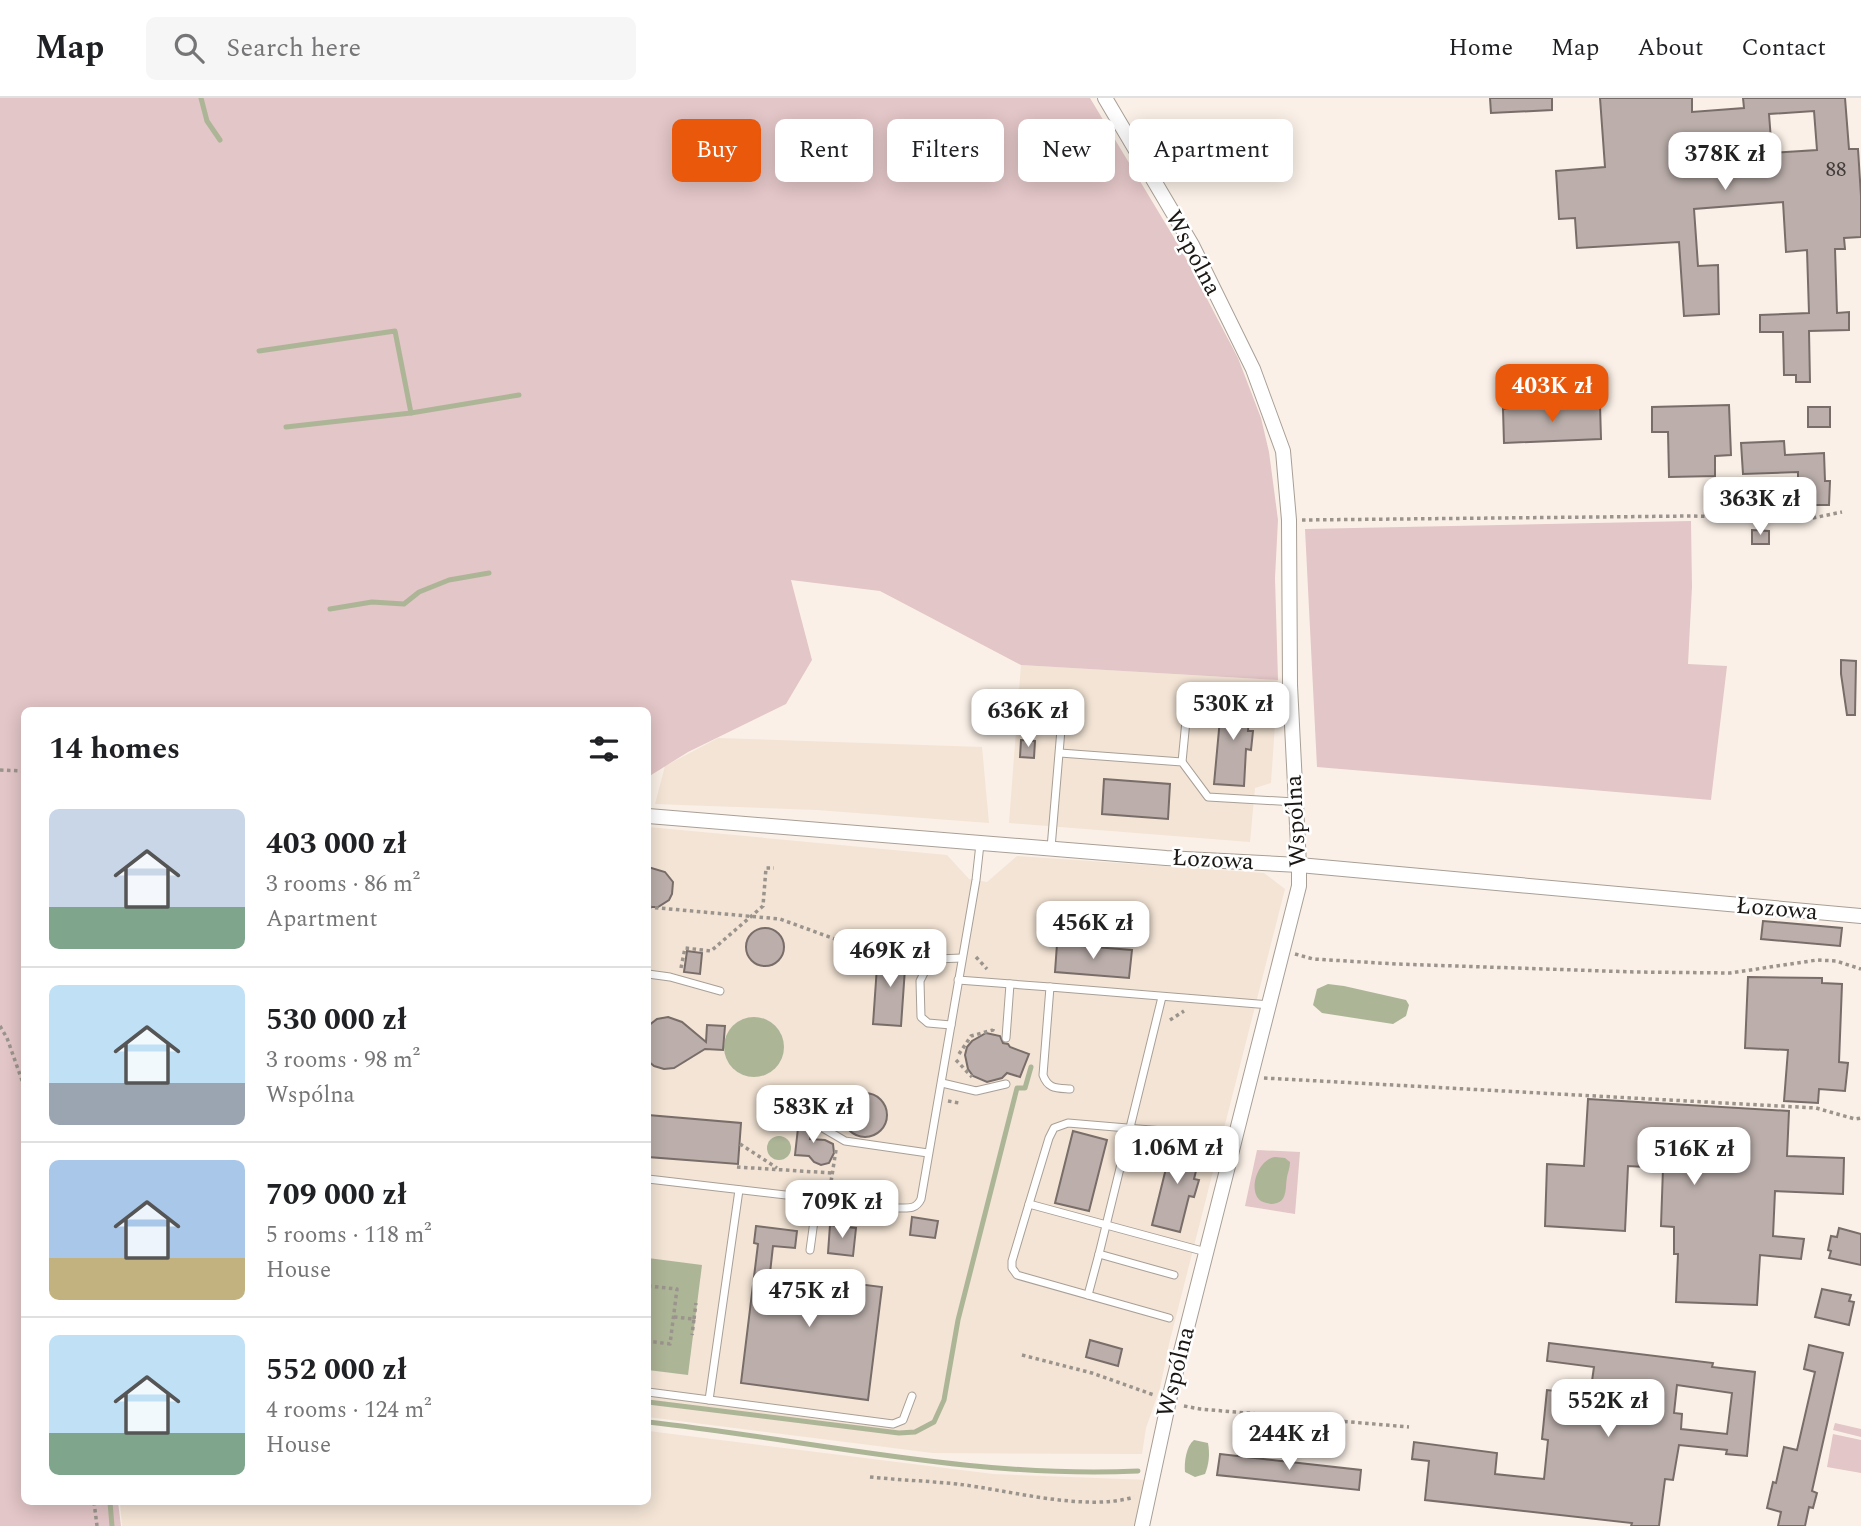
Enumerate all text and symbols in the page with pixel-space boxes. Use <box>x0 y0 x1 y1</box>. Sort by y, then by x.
search box <box>146 17 636 80</box>
text: Map <box>35 23 104 73</box>
text: Search here <box>226 28 361 68</box>
icon: search <box>170 29 208 67</box>
text: Home <box>1448 30 1513 66</box>
text: Map <box>1551 30 1599 66</box>
text: About <box>1637 30 1703 66</box>
text: Contact <box>1741 30 1826 66</box>
chip: Buy <box>672 119 761 182</box>
chip: Rent <box>775 119 873 182</box>
chip: Filters <box>887 119 1004 182</box>
chip: New <box>1018 119 1115 182</box>
chip: Apartment <box>1129 119 1293 182</box>
pin: 378K zł <box>1660 132 1790 192</box>
text: 378K zł <box>1684 137 1766 172</box>
house number: 88 <box>1826 154 1847 186</box>
street label: Wspólna <box>1155 204 1231 303</box>
pin: 403K zł <box>1487 364 1617 424</box>
text: 403K zł <box>1511 369 1593 404</box>
pin: 363K zł <box>1695 478 1825 537</box>
text: 363K zł <box>1719 482 1801 517</box>
pin: 530K zł <box>1168 682 1298 742</box>
text: 530K zł <box>1192 687 1274 722</box>
pin: 636K zł <box>963 690 1093 749</box>
text: 636K zł <box>987 694 1069 729</box>
text: 14 homes <box>49 726 180 772</box>
icon: filters <box>585 730 623 768</box>
street label: Wspólna <box>1276 774 1316 868</box>
text: 403 000 zł <box>266 821 407 867</box>
icon: home <box>105 837 189 921</box>
street label: Łozowa <box>1171 840 1255 880</box>
text: 3 rooms · 86 m² <box>266 867 420 902</box>
street label: Łozowa <box>1735 887 1820 931</box>
text: Apartment <box>266 902 378 937</box>
pin: 456K zł <box>1028 902 1158 961</box>
text: 456K zł <box>1052 906 1134 941</box>
pin: 469K zł <box>825 930 955 989</box>
text: 469K zł <box>849 934 931 969</box>
text: 530 000 zł <box>266 997 407 1043</box>
icon: home <box>105 1013 189 1097</box>
text: 3 rooms · 98 m² <box>266 1043 420 1078</box>
text: Wspólna <box>266 1078 355 1113</box>
pin: 583K zł <box>748 1086 878 1145</box>
text: 583K zł <box>772 1090 854 1125</box>
pin: 1.06M zł <box>1105 1126 1249 1186</box>
pin: 516K zł <box>1629 1128 1759 1187</box>
text: 1.06M zł <box>1131 1131 1223 1166</box>
text: 516K zł <box>1653 1132 1735 1167</box>
text: 709 000 zł <box>266 1172 407 1218</box>
pin: 709K zł <box>777 1180 907 1240</box>
text: 709K zł <box>801 1185 883 1220</box>
icon: home <box>105 1188 189 1272</box>
text: 5 rooms · 118 m² <box>266 1218 432 1253</box>
text: House <box>266 1253 331 1288</box>
pin: 475K zł <box>744 1270 874 1329</box>
text: 475K zł <box>768 1274 850 1309</box>
street label: Wspólna <box>1147 1323 1205 1421</box>
text: 552 000 zł <box>266 1347 407 1393</box>
icon: home <box>105 1363 189 1447</box>
pin: 552K zł <box>1543 1380 1673 1439</box>
text: 552K zł <box>1567 1384 1649 1419</box>
text: 4 rooms · 124 m² <box>266 1393 432 1428</box>
pin: 244K zł <box>1224 1412 1354 1472</box>
text: 244K zł <box>1248 1417 1330 1452</box>
text: House <box>266 1428 331 1463</box>

